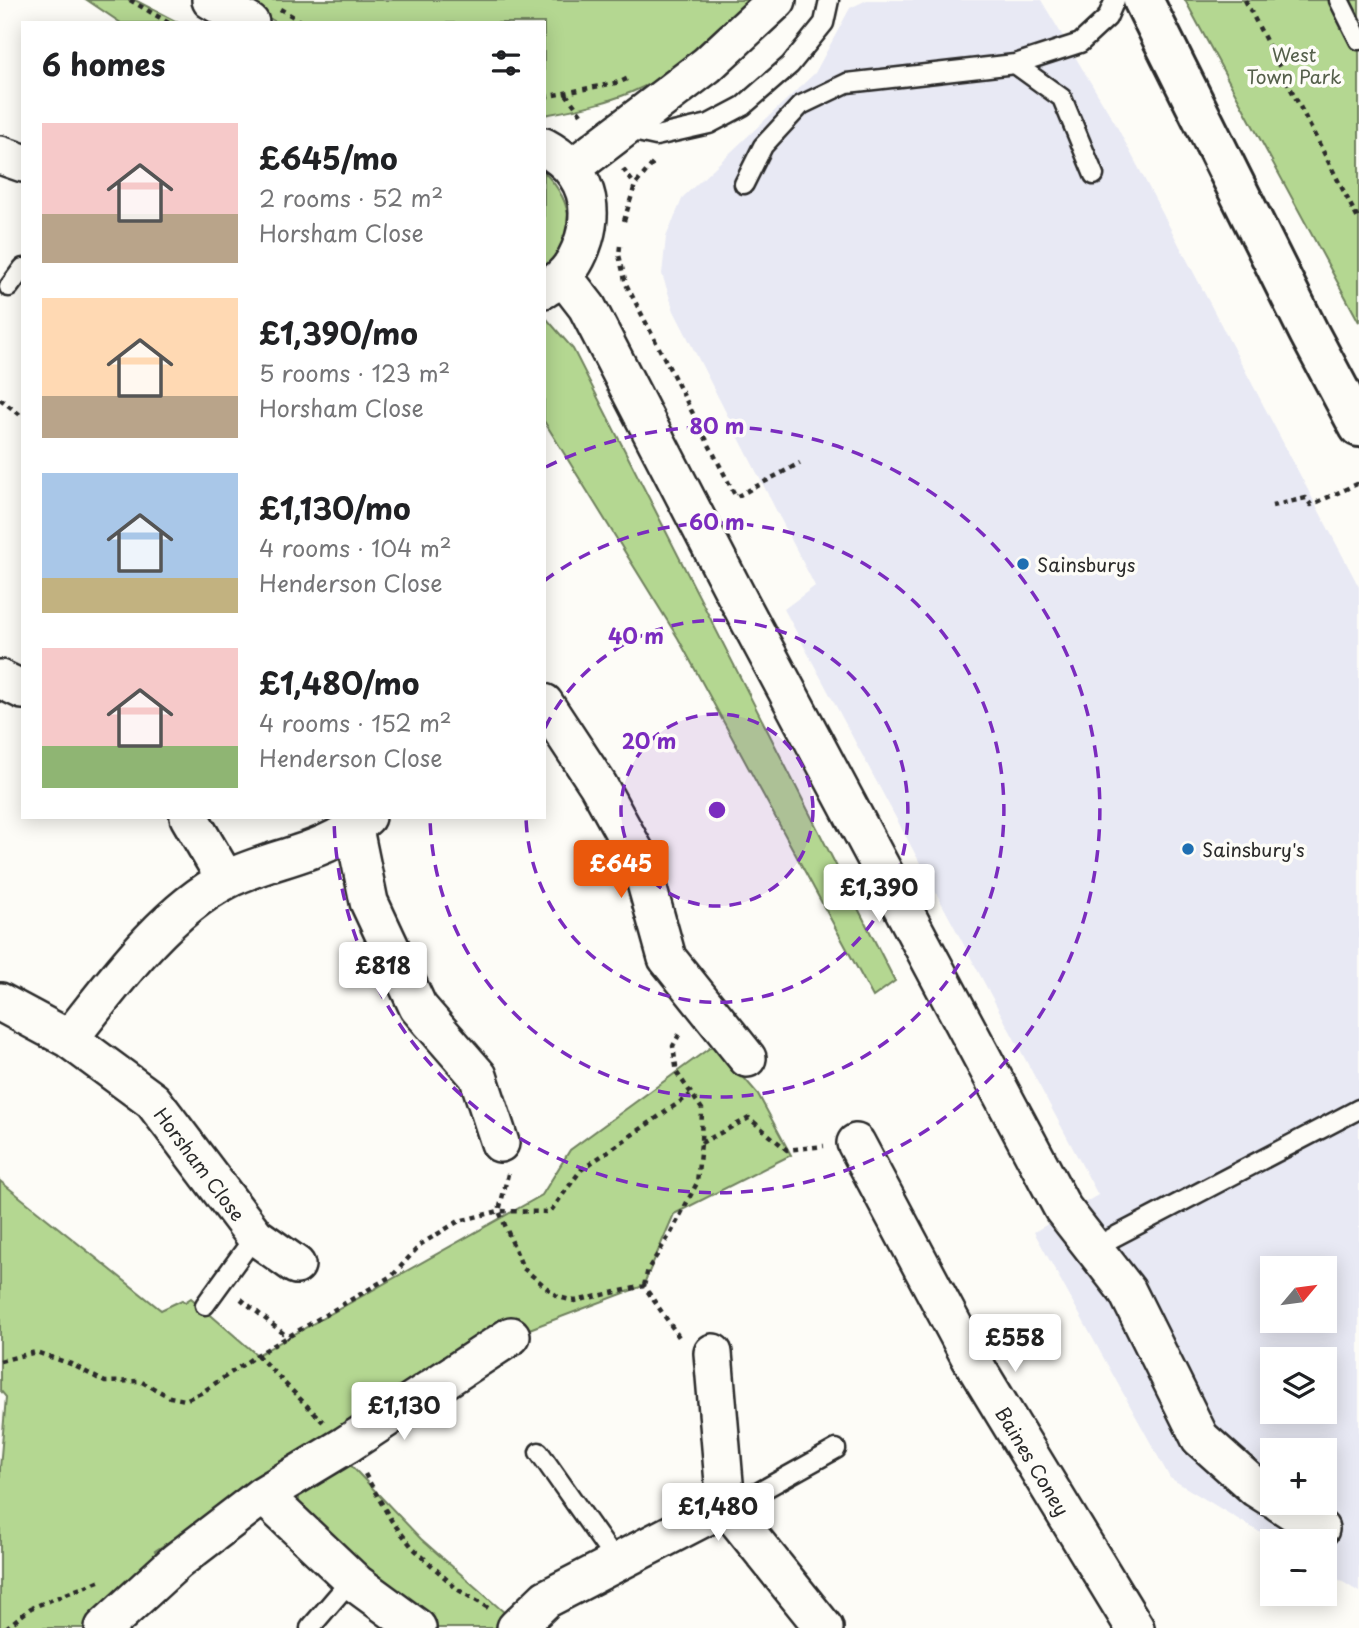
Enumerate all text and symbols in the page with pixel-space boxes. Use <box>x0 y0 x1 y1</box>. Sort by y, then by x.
park label: West Town Park <box>1246 40 1342 90</box>
text: 6 homes <box>42 41 165 86</box>
icon: filters <box>487 44 525 82</box>
text: £645/mo <box>259 135 398 180</box>
icon: home <box>98 151 182 235</box>
text: 2 rooms · 52 m² <box>259 180 443 215</box>
text: Horsham Close <box>259 215 424 250</box>
text: £1,390/mo <box>259 310 418 355</box>
icon: home <box>98 326 182 410</box>
text: 5 rooms · 123 m² <box>259 355 450 390</box>
text: Horsham Close <box>259 390 424 425</box>
text: 80 m <box>690 409 744 441</box>
text: £1,130/mo <box>259 485 411 530</box>
icon: home <box>98 501 182 585</box>
text: 60 m <box>689 505 745 537</box>
text: 4 rooms · 104 m² <box>259 530 452 565</box>
place label: Sainsburys <box>1037 550 1135 578</box>
marker: Sainsburys <box>1015 556 1031 572</box>
text: Henderson Close <box>259 565 442 600</box>
text: 40 m <box>608 619 664 651</box>
text: £1,480/mo <box>259 660 420 705</box>
icon: home <box>98 676 182 760</box>
text: 4 rooms · 152 m² <box>259 705 452 740</box>
text: 20 m <box>622 724 676 756</box>
text: Henderson Close <box>259 740 442 775</box>
centre of rings <box>705 798 729 822</box>
place label: Sainsbury's <box>1202 835 1305 863</box>
pin: £645 <box>580 841 662 900</box>
marker: Sainsbury's <box>1180 841 1196 857</box>
text: £645 <box>590 845 652 880</box>
pin: £1,390 <box>822 864 936 924</box>
text: £1,390 <box>840 869 918 904</box>
pin: £818 <box>342 942 424 1002</box>
text: £818 <box>355 947 411 982</box>
street label: Horsham Close <box>148 1101 252 1227</box>
north arrow <box>1260 1256 1337 1334</box>
map controls <box>1260 1256 1337 1606</box>
pin: £558 <box>974 1314 1056 1374</box>
text: £558 <box>985 1319 1045 1354</box>
button: layers <box>1260 1347 1337 1424</box>
pin: £1,130 <box>347 1382 461 1442</box>
text: £1,130 <box>367 1387 441 1422</box>
street label: Baines Coney <box>989 1401 1077 1521</box>
button: + <box>1260 1438 1337 1515</box>
pin: £1,480 <box>661 1484 775 1543</box>
text: £1,480 <box>678 1488 758 1523</box>
button: − <box>1260 1529 1337 1606</box>

